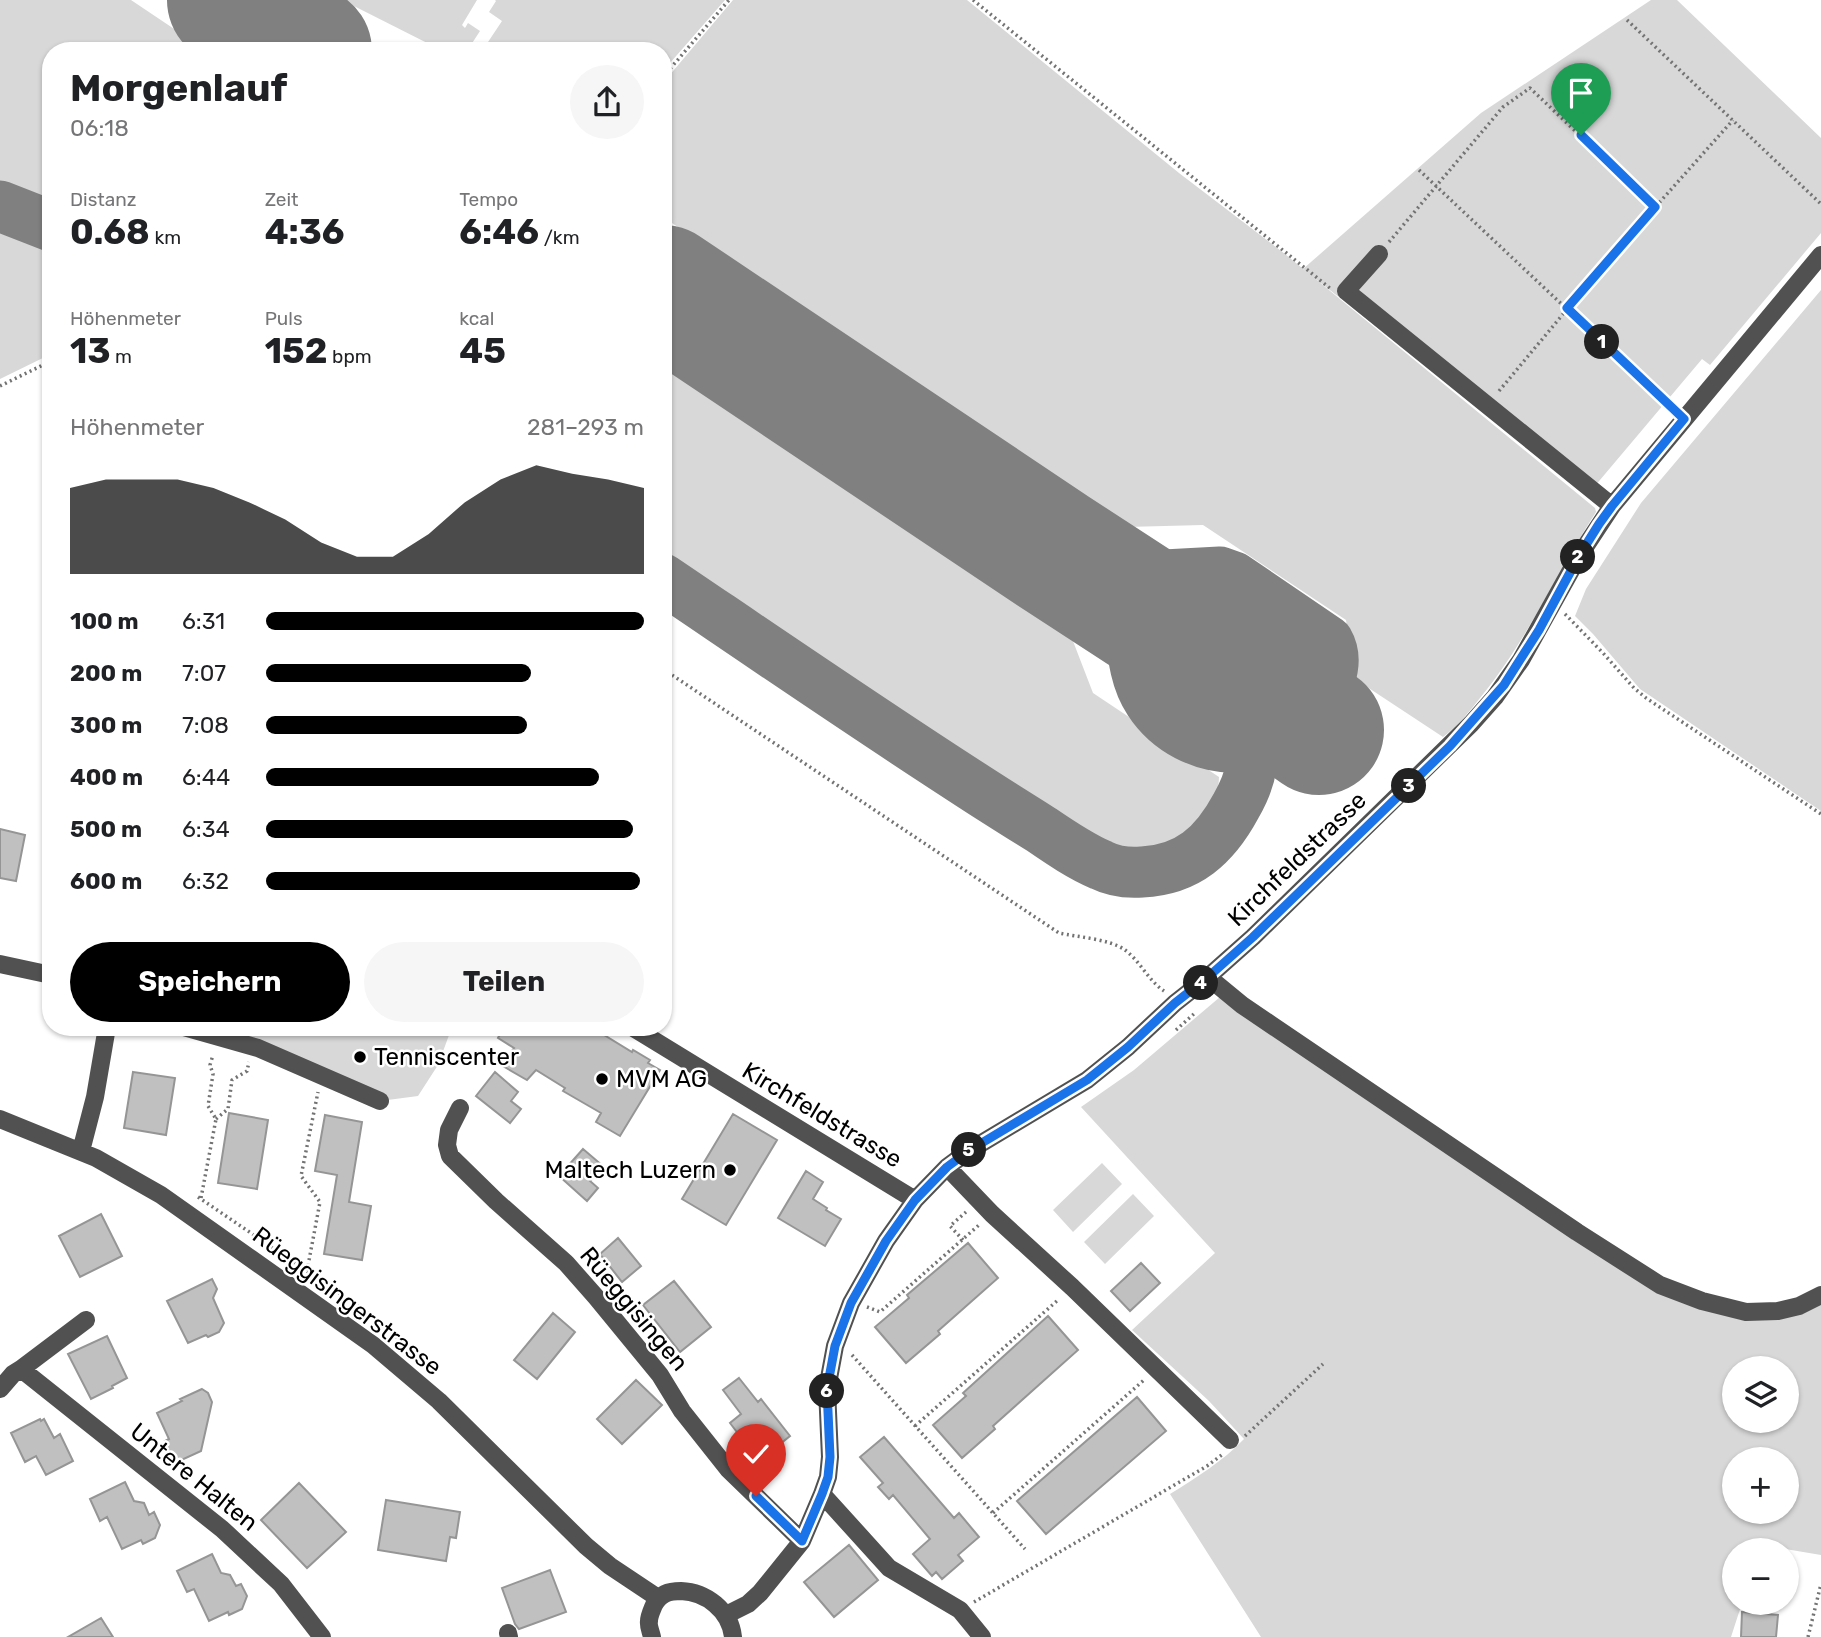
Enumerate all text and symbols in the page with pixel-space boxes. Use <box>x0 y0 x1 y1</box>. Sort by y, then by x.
pin <box>1551 63 1611 135</box>
text: Morgenlauf <box>70 65 287 111</box>
button: share <box>570 65 644 139</box>
icon: arrive <box>1562 74 1600 112</box>
text: 06:18 <box>70 114 129 142</box>
text: Distanz <box>70 188 136 211</box>
text: Zeit <box>265 188 298 211</box>
text: Tempo <box>459 188 518 211</box>
text: 0.68 <box>70 211 150 253</box>
text: 4:36 <box>265 211 345 253</box>
text: 6:46 <box>459 211 539 253</box>
text: km <box>150 226 181 249</box>
text: /km <box>539 226 580 249</box>
text: Höhenmeter <box>70 307 181 330</box>
text: Puls <box>265 307 303 330</box>
text: kcal <box>459 307 494 330</box>
pin: 1 <box>1584 324 1620 360</box>
text: 13 <box>70 330 110 372</box>
text: 152 <box>265 330 327 372</box>
text: 45 <box>459 330 506 372</box>
text: 1 <box>1597 330 1606 353</box>
text: m <box>110 345 132 368</box>
text: bpm <box>327 345 372 368</box>
text: Höhenmeter <box>70 413 204 441</box>
text: 281–293 m <box>527 413 644 441</box>
pin: 2 <box>1560 540 1596 574</box>
text: 2 <box>1571 545 1584 568</box>
text: 100 m <box>70 607 139 635</box>
text: 6:31 <box>182 607 225 635</box>
text: 200 m <box>70 659 142 687</box>
text: 7:07 <box>182 659 226 687</box>
text: 300 m <box>70 711 142 739</box>
text: 7:08 <box>182 711 229 739</box>
text: 400 m <box>70 763 143 791</box>
text: 6:44 <box>182 763 230 791</box>
pin: 3 <box>1392 768 1426 804</box>
text: 3 <box>1402 774 1415 797</box>
street label: Kirchfeldstrasse <box>1222 786 1372 932</box>
text: 500 m <box>70 815 142 843</box>
text: 6:34 <box>182 815 230 843</box>
text: 600 m <box>70 867 142 895</box>
text: 6:32 <box>182 867 229 895</box>
button: Speichern <box>70 942 350 1022</box>
button: Teilen <box>364 942 644 1022</box>
pin: 4 <box>1184 965 1218 1000</box>
text: 4 <box>1194 971 1207 994</box>
place label: Tenniscenter <box>374 1043 519 1071</box>
marker: Tenniscenter <box>352 1049 368 1065</box>
street label: Kirchfeldstrasse <box>737 1056 907 1174</box>
place label: MVM AG <box>616 1065 707 1093</box>
marker: MVM AG <box>594 1071 610 1087</box>
pin: 5 <box>951 1132 986 1168</box>
text: 5 <box>962 1138 975 1161</box>
place label: Maltech Luzern <box>545 1156 716 1184</box>
marker: Maltech Luzern <box>722 1162 738 1178</box>
street label: Rüeggisingerstrasse <box>247 1221 447 1381</box>
street label: Rüeggisingen <box>574 1241 694 1377</box>
map controls <box>1722 1356 1799 1615</box>
button: layers <box>1722 1356 1799 1433</box>
pin: 6 <box>810 1374 844 1408</box>
text: 6 <box>820 1379 833 1402</box>
street label: Untere Halten <box>125 1417 263 1537</box>
pin <box>726 1424 786 1496</box>
icon: check <box>737 1435 775 1473</box>
button: + <box>1722 1447 1799 1524</box>
button: − <box>1722 1538 1799 1615</box>

